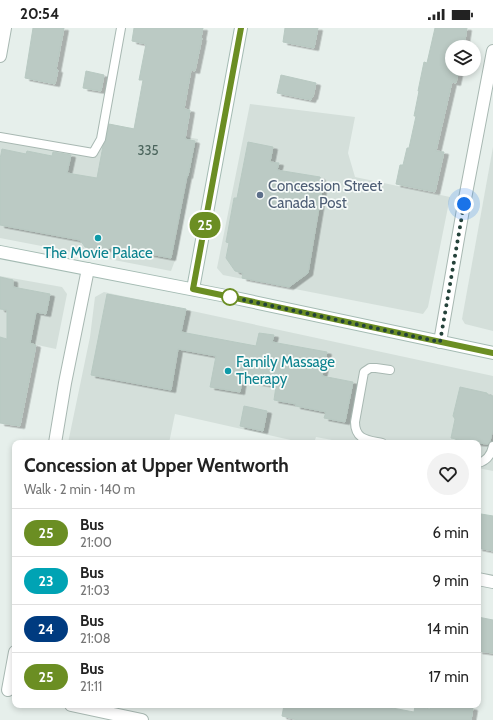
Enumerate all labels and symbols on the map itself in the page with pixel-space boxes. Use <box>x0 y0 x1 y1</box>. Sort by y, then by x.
house number: 335 <box>137 142 159 158</box>
place label: Concession Street Canada Post <box>268 177 382 212</box>
marker: Concession Street Canada Post <box>255 190 265 200</box>
your location <box>454 194 474 214</box>
line badge: 25 <box>187 212 223 238</box>
marker: The Movie Palace <box>93 233 103 243</box>
place label: The Movie Palace <box>43 244 153 262</box>
unlabelled marker <box>221 288 239 306</box>
place label: Family Massage Therapy <box>236 353 335 388</box>
marker: Family Massage Therapy <box>223 366 233 376</box>

